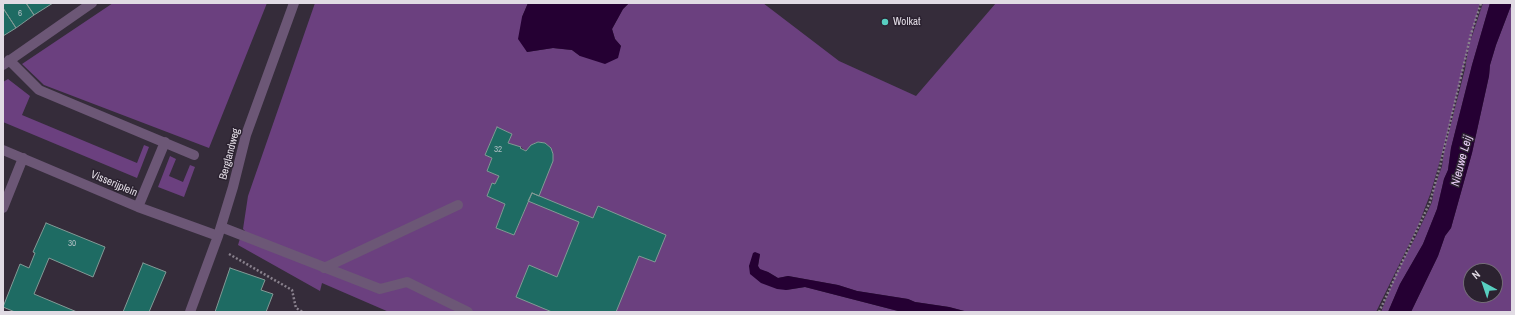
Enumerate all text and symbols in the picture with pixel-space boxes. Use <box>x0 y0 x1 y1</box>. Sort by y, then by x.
house number: 6 <box>18 9 22 19</box>
place label: Wolkat <box>893 15 920 29</box>
marker: Wolkat <box>880 17 890 27</box>
street label: Berglandweg <box>217 127 243 181</box>
water label: Nieuwe Leij <box>1448 134 1476 188</box>
house number: 32 <box>494 145 502 155</box>
street label: Visserijplein <box>89 168 139 200</box>
house number: 30 <box>68 239 76 249</box>
north arrow <box>1463 263 1503 303</box>
text: N <box>1469 267 1483 282</box>

